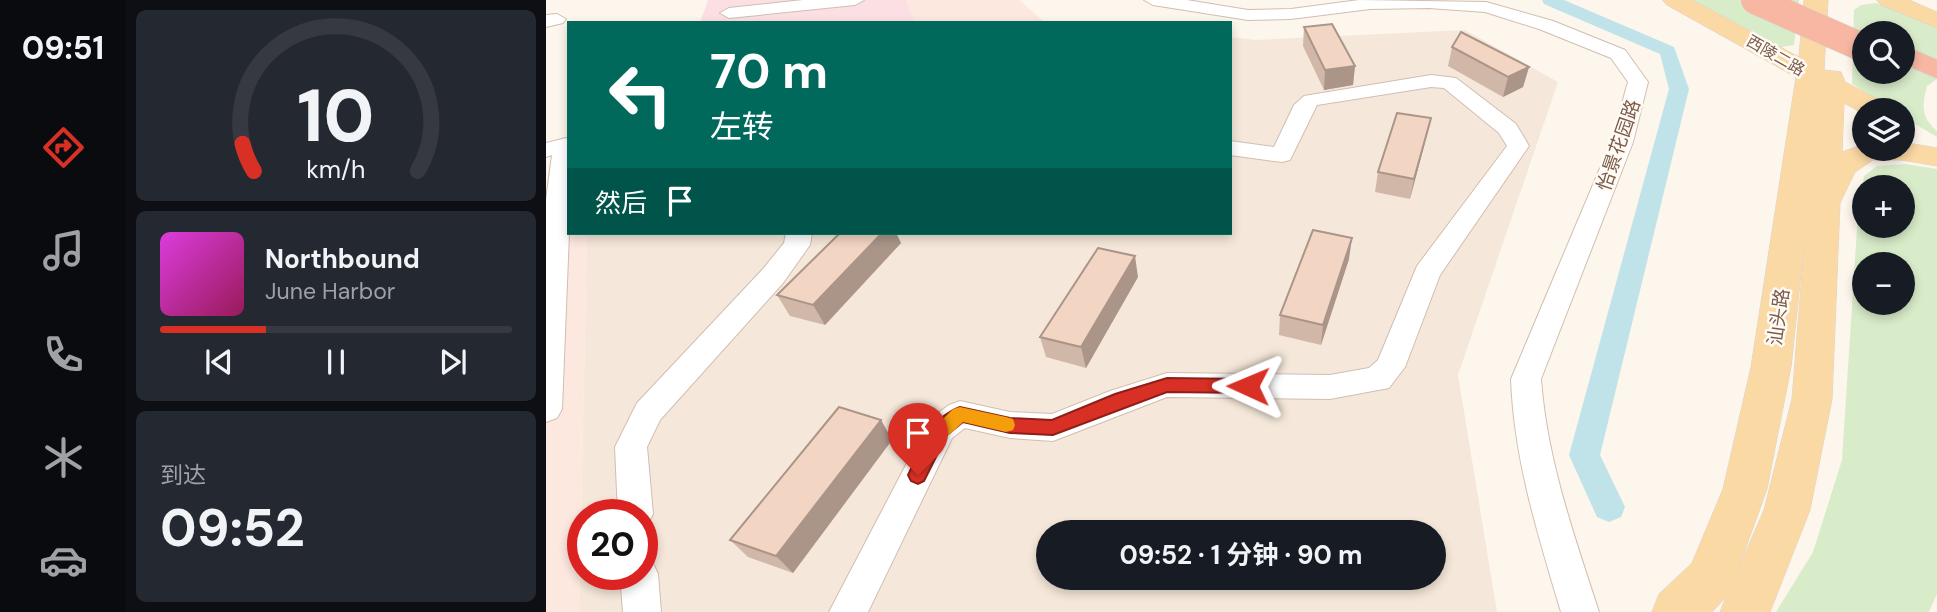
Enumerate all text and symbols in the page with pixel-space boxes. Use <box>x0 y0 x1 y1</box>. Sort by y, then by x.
map controls <box>1852 21 1915 315</box>
button: search <box>1852 21 1915 84</box>
text: 09:51 <box>22 27 104 69</box>
street label: 西陵二路 <box>1743 30 1809 81</box>
text: 70 m <box>710 39 828 103</box>
icon: left <box>595 49 686 140</box>
text: 10 <box>297 70 375 165</box>
street label: 怡景花园路 <box>1591 96 1646 194</box>
button: layers <box>1852 98 1915 161</box>
text: 左转 <box>710 106 774 148</box>
icon: directions <box>39 123 88 172</box>
text: km/h <box>306 153 366 186</box>
button: + <box>1852 175 1915 238</box>
icon: arrive <box>661 182 699 220</box>
text: 然后 <box>595 186 647 220</box>
icon: music <box>39 226 88 275</box>
text: Northbound <box>265 242 420 276</box>
button: − <box>1852 252 1915 315</box>
text: June Harbor <box>265 276 395 306</box>
street label: 汕头路 <box>1762 287 1795 347</box>
icon: phone <box>39 330 88 379</box>
icon: previous <box>200 343 238 381</box>
icon: pause <box>317 343 355 381</box>
icon: next <box>434 343 472 381</box>
position arrow <box>1211 349 1285 423</box>
pin <box>888 403 948 475</box>
icon: arrive <box>899 414 937 452</box>
icon: climate <box>39 433 88 482</box>
text: 到达 <box>160 460 206 490</box>
text: 09:52 <box>160 494 305 562</box>
speed limit sign: 20 <box>567 499 658 590</box>
icon: car <box>39 536 88 585</box>
text: 09:52 · 1 分钟 · 90 m <box>1120 538 1362 572</box>

